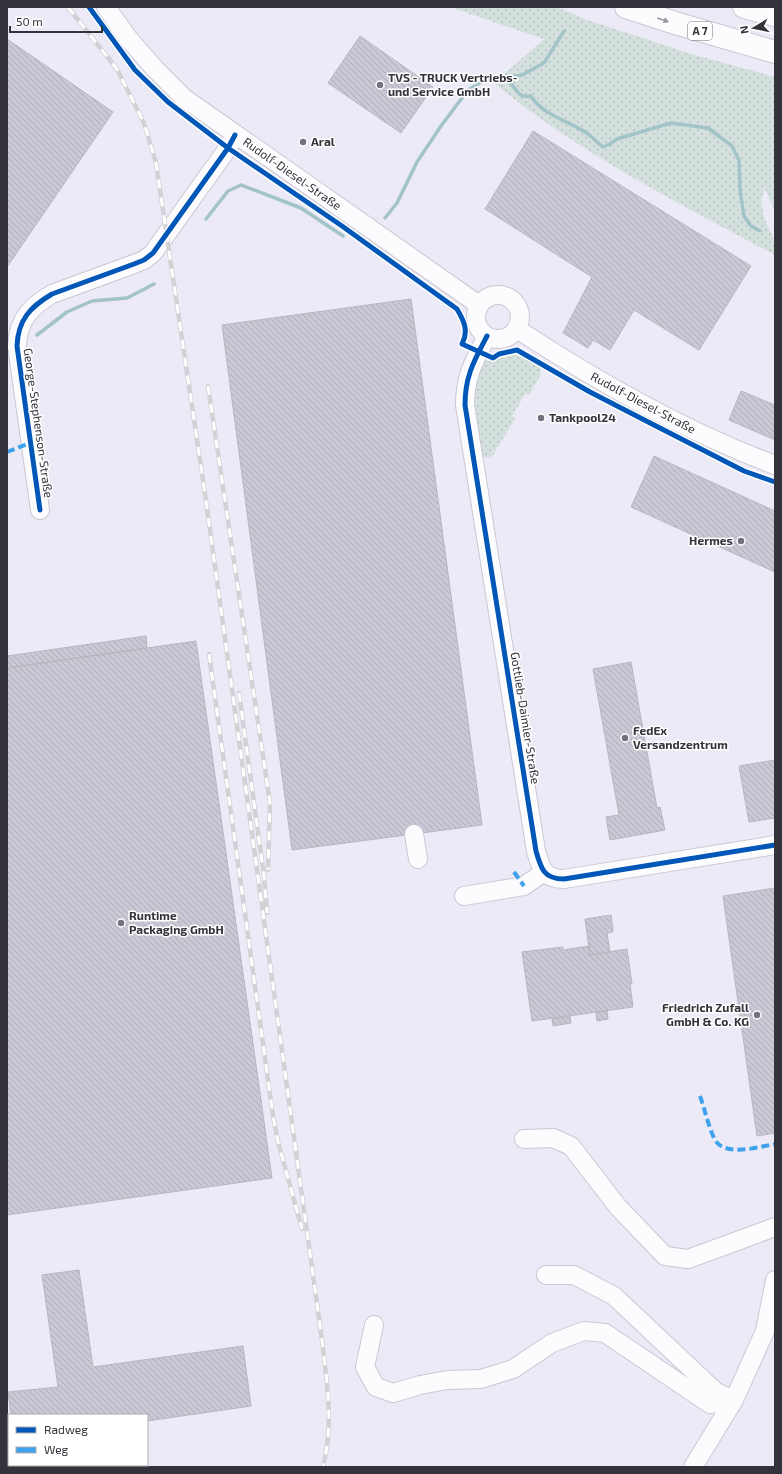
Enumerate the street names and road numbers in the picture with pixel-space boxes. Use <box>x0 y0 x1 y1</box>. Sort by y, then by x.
road number: A 7 <box>688 22 712 40</box>
street label: Rudolf-Diesel-Straße <box>241 134 344 212</box>
street label: George-Stephenson-Straße <box>22 347 56 499</box>
street label: Rudolf-Diesel-Straße <box>589 369 698 436</box>
street label: Gottlieb-Daimler-Straße <box>509 651 543 785</box>

